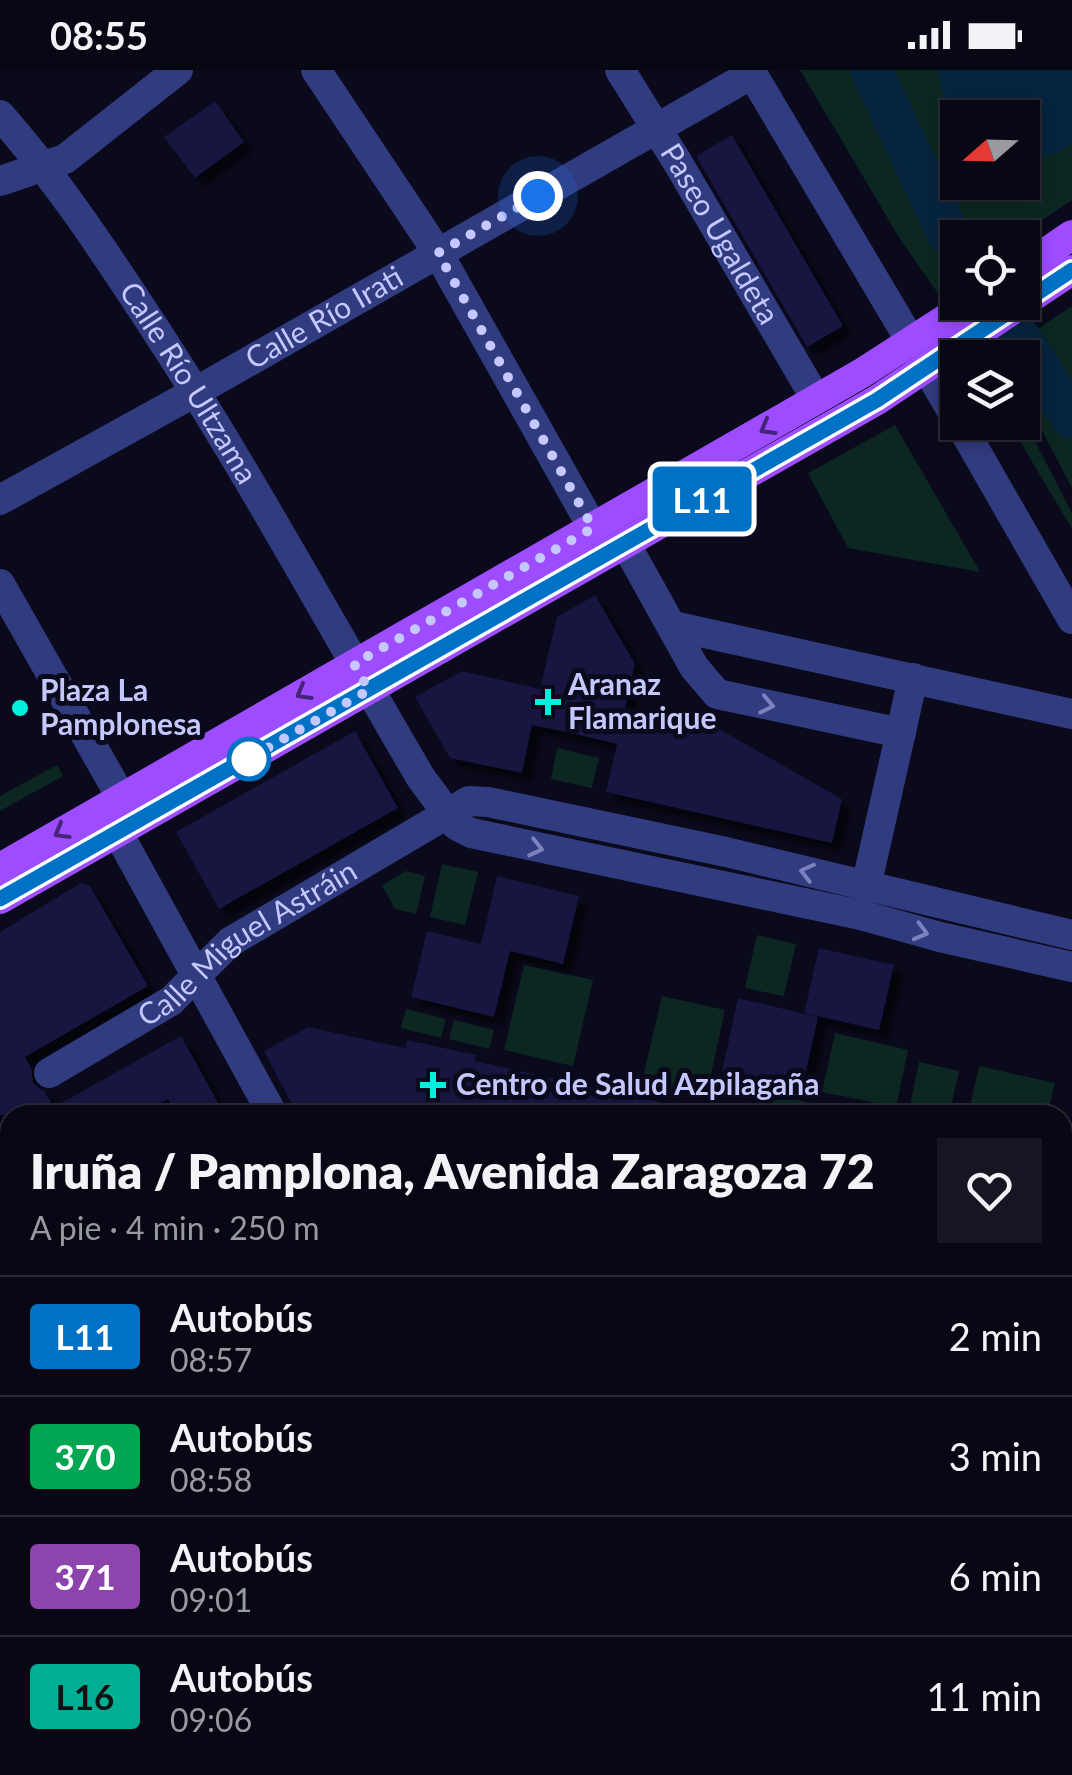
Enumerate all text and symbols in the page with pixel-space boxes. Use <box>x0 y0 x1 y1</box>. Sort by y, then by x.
text: 08:55 <box>50 12 148 58</box>
north arrow <box>940 100 1040 200</box>
map controls <box>940 100 1040 440</box>
street label: Paseo Ugaldeta <box>654 136 788 330</box>
your location <box>513 171 563 221</box>
button: locate <box>940 220 1040 320</box>
street label: Calle Río Irati <box>239 257 409 376</box>
street label: Calle Río Ultzama <box>113 274 266 489</box>
button: layers <box>940 340 1040 440</box>
one-way arrow <box>760 415 778 435</box>
line badge: L11 <box>644 466 760 532</box>
text: L11 <box>673 478 731 520</box>
place label: Aranaz Flamarique <box>567 665 717 735</box>
place label: Plaza La Pamplonesa <box>40 671 202 741</box>
one-way arrow <box>295 681 313 700</box>
marker: Aranaz Flamarique <box>537 691 559 713</box>
one-way arrow <box>758 693 775 714</box>
marker: Plaza La Pamplonesa <box>9 697 31 719</box>
unlabelled marker <box>228 738 270 780</box>
one-way arrow <box>53 820 71 840</box>
one-way arrow <box>527 836 544 857</box>
street label: Calle Miguel Astráin <box>130 851 363 1033</box>
one-way arrow <box>799 863 816 884</box>
one-way arrow <box>912 921 929 942</box>
place label: Centro de Salud Azpilagaña <box>456 1065 819 1101</box>
marker: Centro de Salud Azpilagaña <box>420 1072 446 1098</box>
button: heart <box>937 1138 1042 1243</box>
text: Iruña / Pamplona, Avenida Zaragoza 72 <box>30 1142 875 1199</box>
text: A pie · 4 min · 250 m <box>30 1208 320 1247</box>
text: Autobús <box>170 1294 313 1340</box>
text: 2 min <box>949 1313 1042 1359</box>
text: L11 <box>56 1315 114 1357</box>
text: 08:57 <box>170 1340 252 1379</box>
text: Autobús <box>170 1414 313 1460</box>
text: 3 min <box>949 1433 1042 1479</box>
text: 370 <box>55 1435 115 1477</box>
text: 08:58 <box>170 1460 252 1499</box>
text: Autobús <box>170 1534 313 1580</box>
text: 6 min <box>949 1553 1042 1599</box>
text: 371 <box>55 1555 115 1597</box>
text: 09:01 <box>170 1580 252 1619</box>
text: Autobús <box>170 1654 313 1700</box>
text: 11 min <box>927 1673 1042 1719</box>
text: L16 <box>56 1675 114 1717</box>
text: 09:06 <box>170 1700 252 1739</box>

